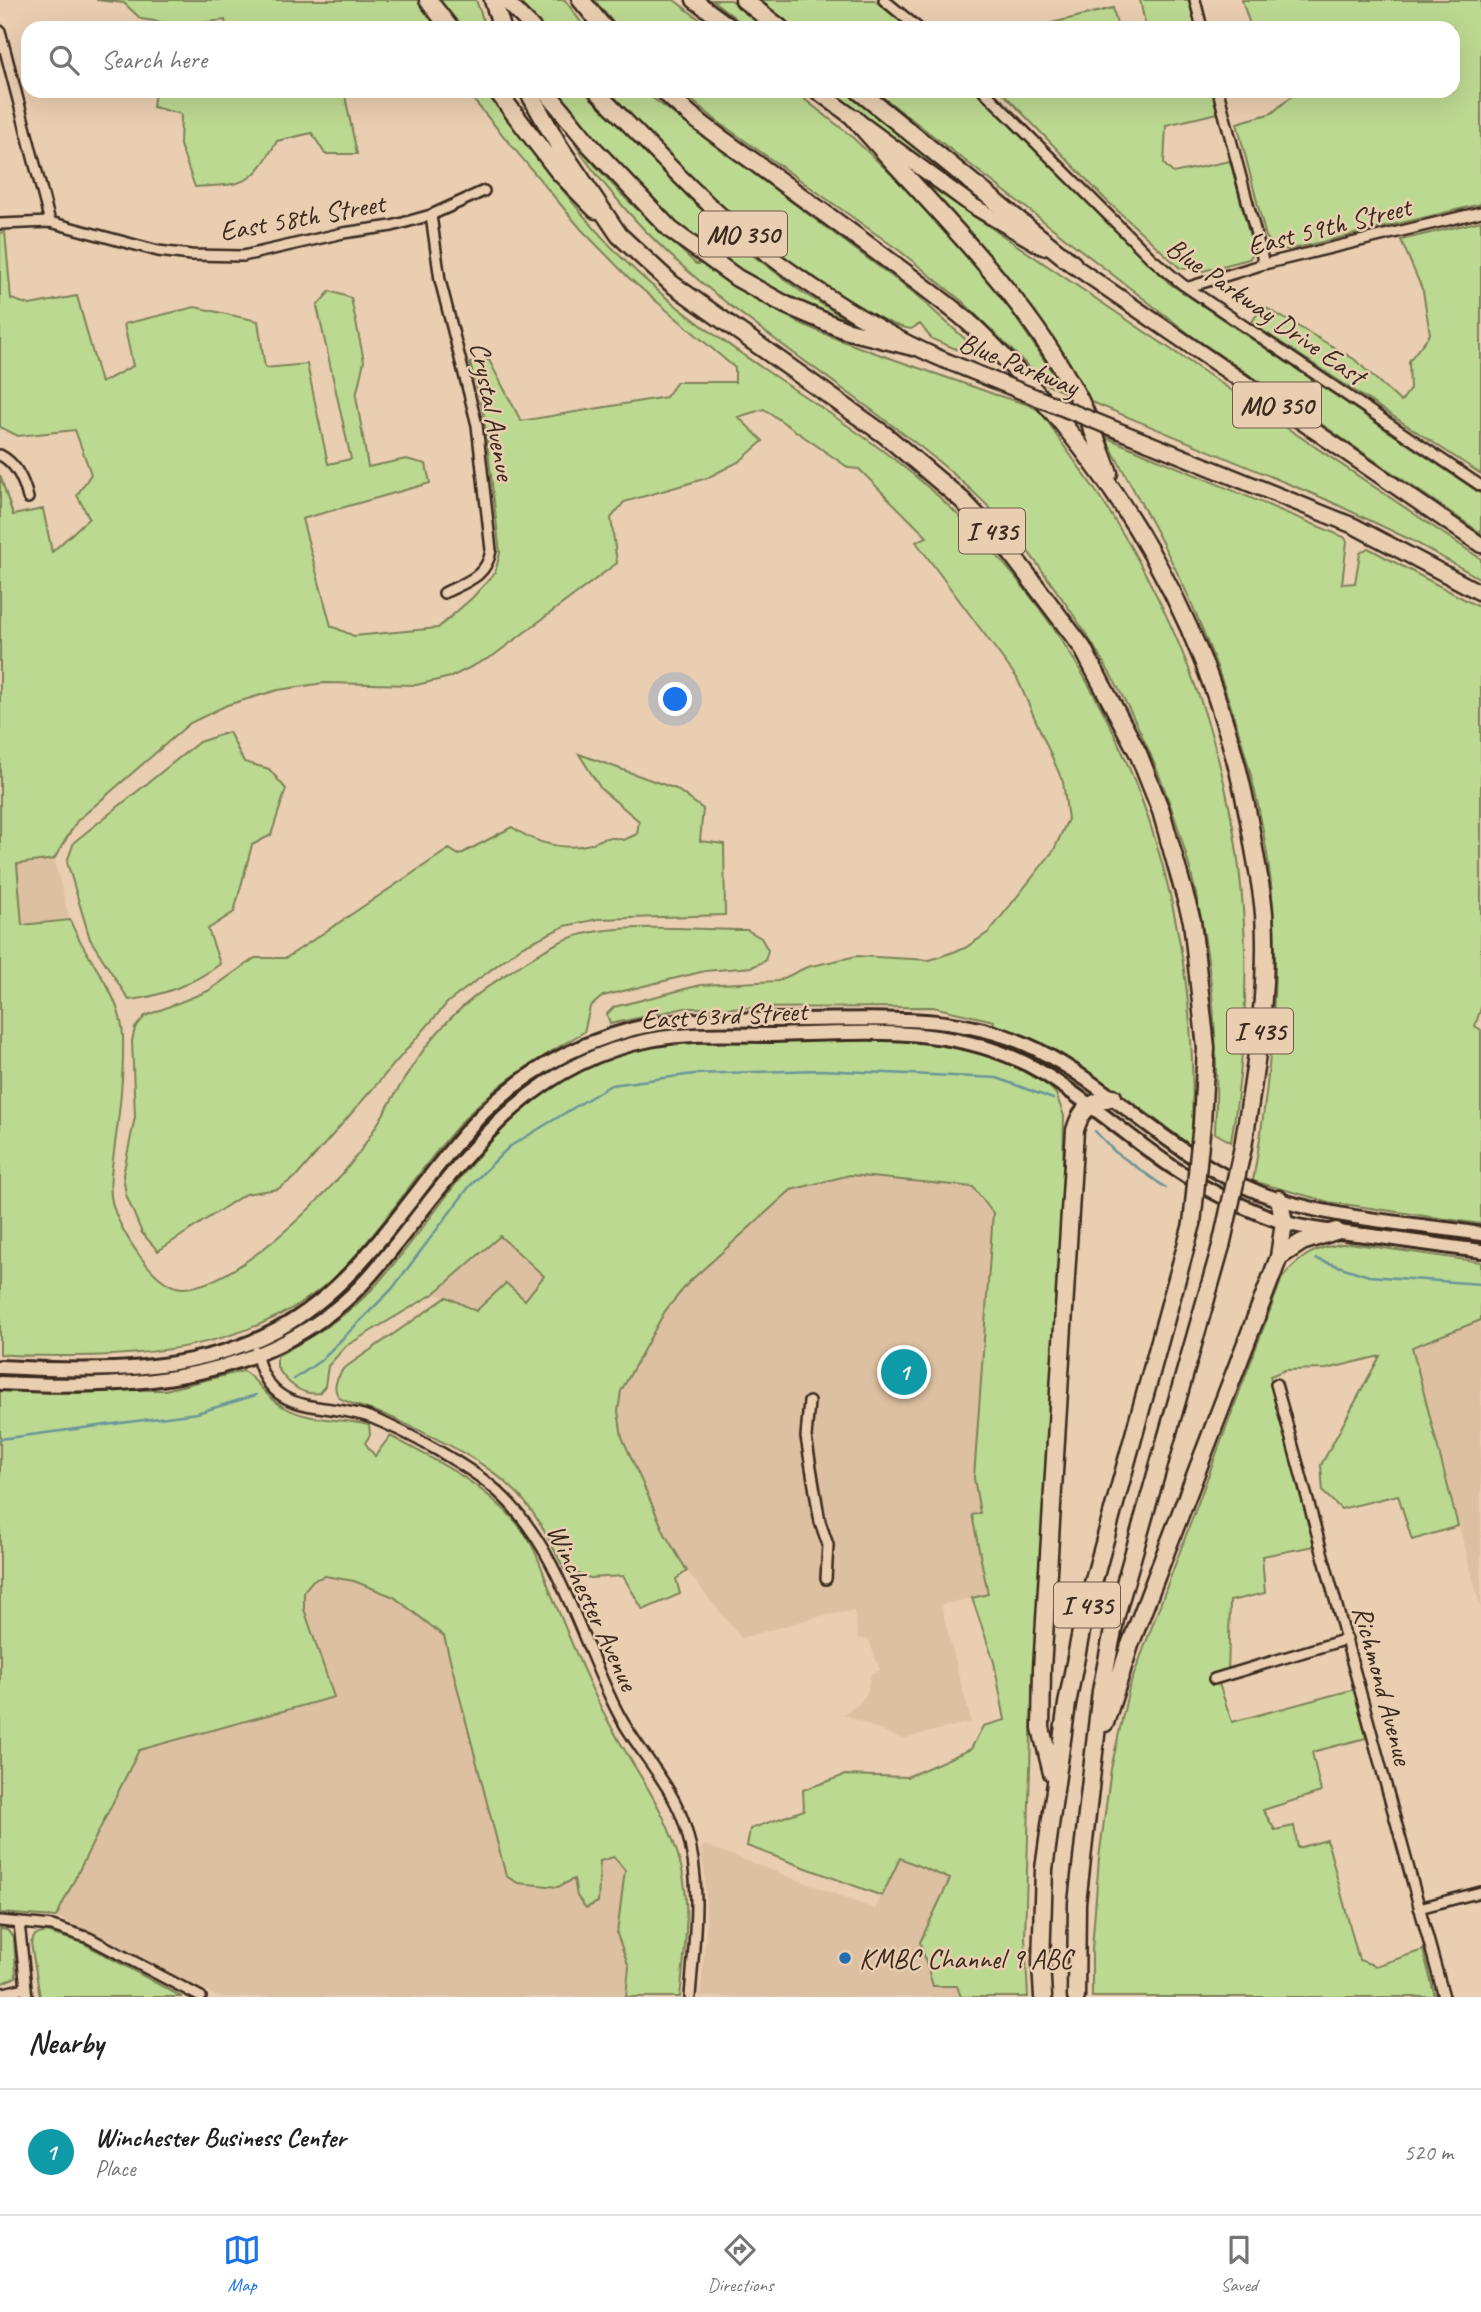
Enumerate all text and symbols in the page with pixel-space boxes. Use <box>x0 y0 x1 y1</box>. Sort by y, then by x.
search box <box>21 21 1460 98</box>
icon: search <box>45 41 83 79</box>
text: Search here <box>101 43 207 76</box>
street label: East 58th Street <box>217 185 390 249</box>
street label: East 59th Street <box>1244 188 1417 263</box>
road number: MO 350 <box>699 212 787 256</box>
street label: Blue Parkway Drive East <box>1160 229 1375 395</box>
street label: Blue Parkway <box>954 324 1086 405</box>
street label: Crystal Avenue <box>462 339 524 485</box>
road number: MO 350 <box>1233 382 1321 428</box>
road number: I 435 <box>959 509 1025 554</box>
your location <box>658 682 692 716</box>
street label: East 63rd Street <box>640 993 811 1037</box>
road number: I 435 <box>1227 1008 1293 1054</box>
pin: 1 <box>881 1346 927 1398</box>
street label: Winchester Avenue <box>539 1518 648 1698</box>
road number: I 435 <box>1054 1582 1120 1628</box>
street label: Richmond Avenue <box>1345 1602 1421 1770</box>
place label: KMBC Channel 9 ABC <box>859 1941 1076 1976</box>
marker: KMBC Channel 9 ABC <box>837 1950 853 1966</box>
text: Nearby <box>28 2024 104 2062</box>
text: Winchester Business Center <box>95 2121 346 2154</box>
text: 1 <box>46 2138 56 2167</box>
text: 520 m <box>1404 2138 1453 2167</box>
text: Place <box>95 2154 135 2183</box>
tab: Map <box>223 2231 261 2297</box>
tab: Directions <box>707 2231 774 2297</box>
tab: Saved <box>1220 2231 1258 2297</box>

